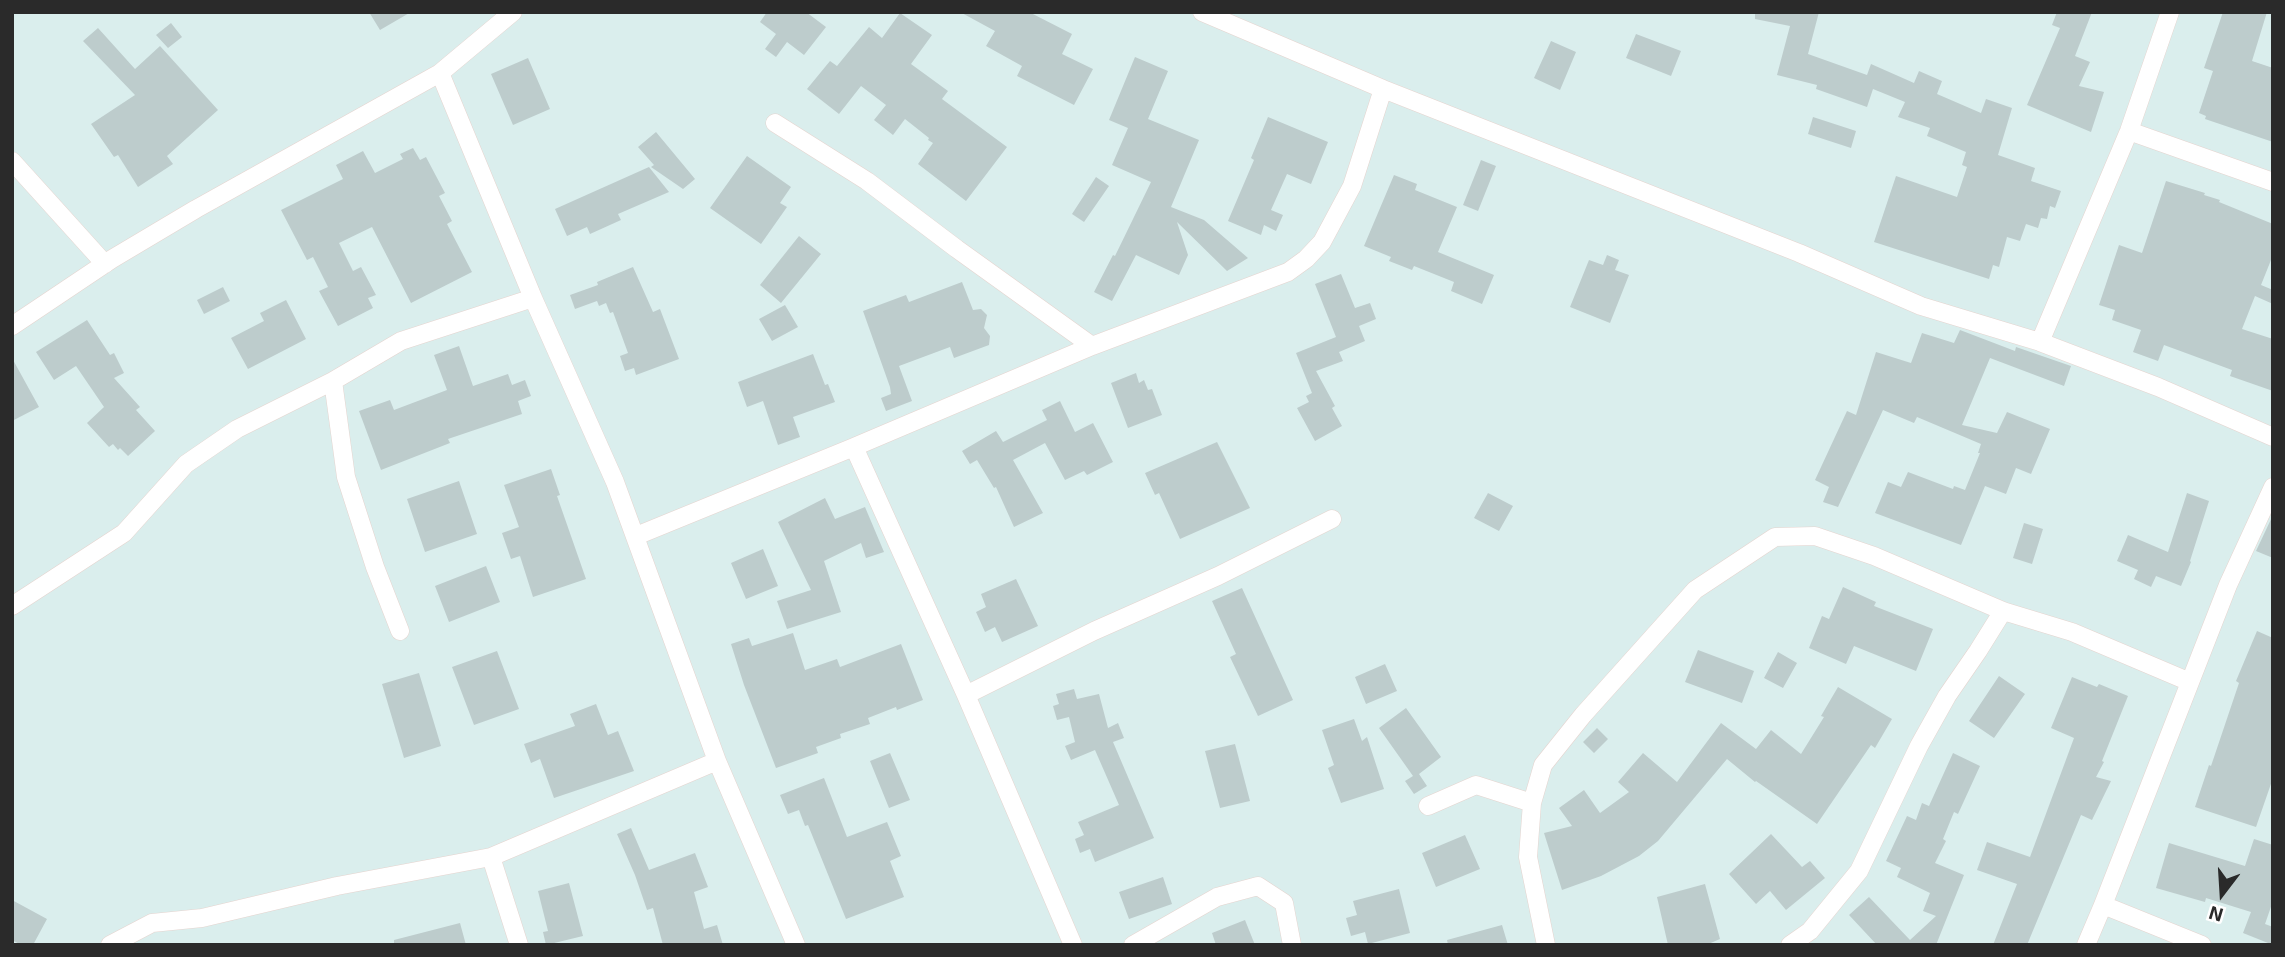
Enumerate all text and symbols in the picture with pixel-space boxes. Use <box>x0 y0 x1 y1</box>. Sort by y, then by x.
north arrow <box>2187 859 2257 929</box>
text: N <box>2206 902 2226 928</box>

